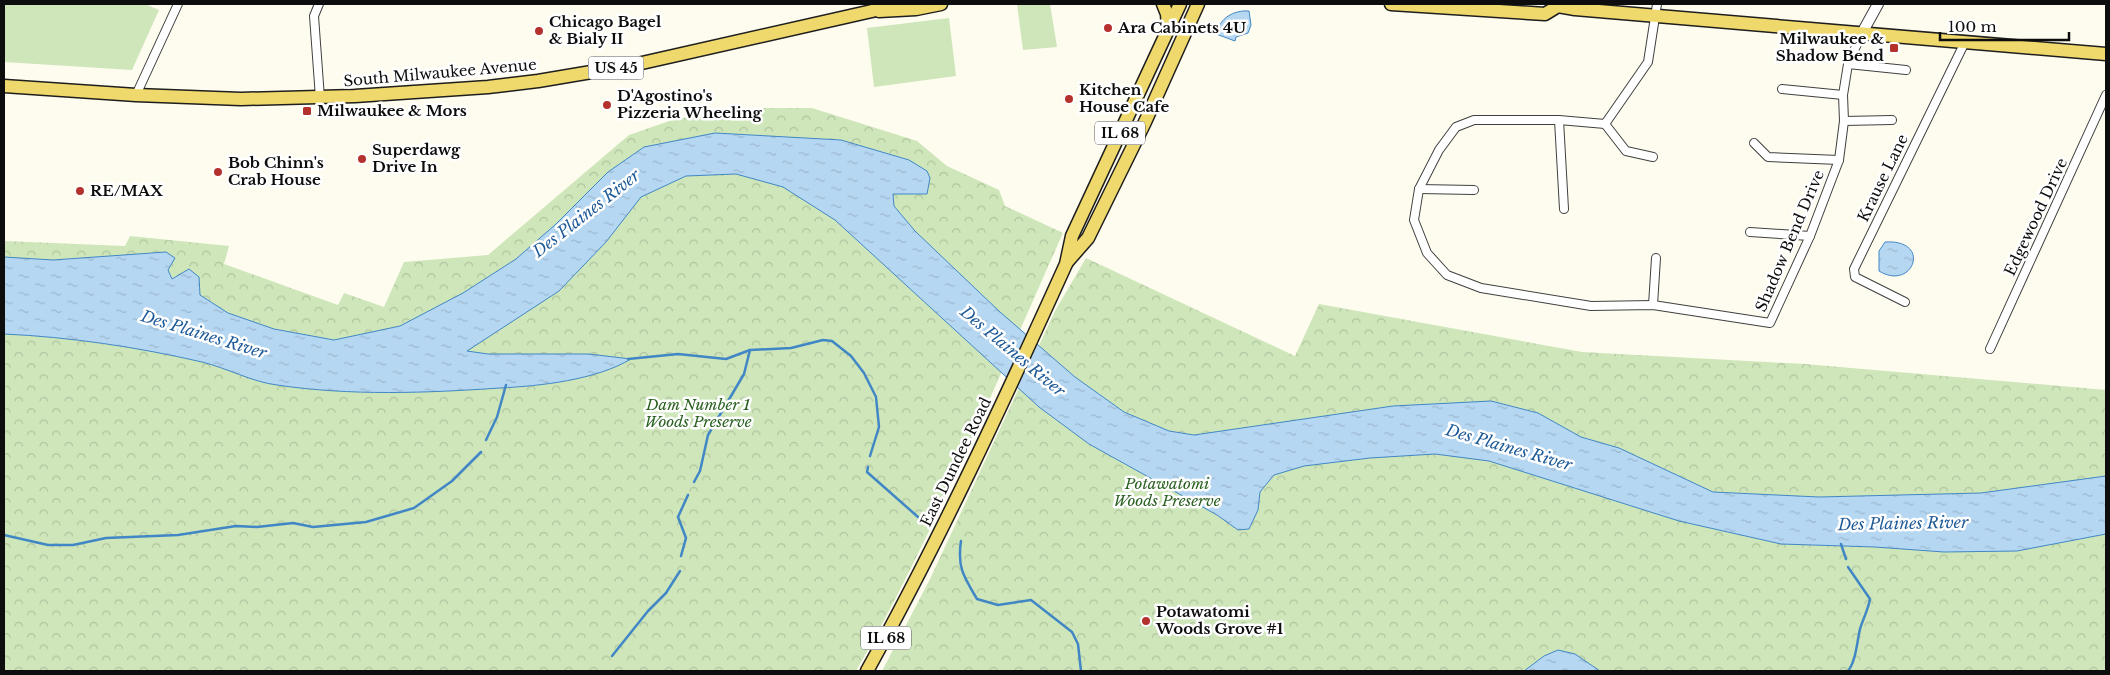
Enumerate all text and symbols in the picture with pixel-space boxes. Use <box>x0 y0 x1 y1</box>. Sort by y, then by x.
scale bar <box>1940 10 2069 42</box>
place label: Chicago Bagel & Bialy II <box>549 12 662 48</box>
text: 100 m <box>1948 17 1997 36</box>
place label: Ara Cabinets 4U <box>1117 18 1247 37</box>
marker: Ara Cabinets 4U <box>1102 22 1114 34</box>
marker: Chicago Bagel & Bialy II <box>533 25 545 37</box>
place label: Milwaukee & Shadow Bend <box>1776 29 1885 65</box>
marker: Milwaukee & Shadow Bend <box>1888 42 1900 54</box>
street label: South Milwaukee Avenue <box>343 55 537 90</box>
road number: US 45 <box>588 56 644 80</box>
place label: Kitchen House Cafe <box>1079 80 1170 116</box>
place label: D'Agostino's Pizzeria Wheeling <box>617 86 763 122</box>
marker: Kitchen House Cafe <box>1063 93 1075 105</box>
marker: D'Agostino's Pizzeria Wheeling <box>601 99 613 111</box>
place label: Milwaukee & Mors <box>317 101 467 120</box>
marker: Milwaukee & Mors <box>301 105 313 117</box>
road number: IL 68 <box>1095 122 1145 144</box>
street label: Krause Lane <box>1853 131 1912 225</box>
place label: Superdawg Drive In <box>372 140 461 176</box>
place label: Bob Chinn's Crab House <box>228 153 324 189</box>
marker: Superdawg Drive In <box>356 153 368 165</box>
street label: Edgewood Drive <box>2000 155 2071 279</box>
water label: Des Plaines River <box>528 165 644 262</box>
marker: Bob Chinn's Crab House <box>212 166 224 178</box>
street label: Shadow Bend Drive <box>1751 167 1828 315</box>
place label: RE/MAX <box>90 181 163 200</box>
marker: RE/MAX <box>74 185 86 197</box>
water label: Des Plaines River <box>956 301 1070 401</box>
water label: Des Plaines River <box>138 305 270 363</box>
street label: East Dundee Road <box>916 394 995 529</box>
park label: Dam Number 1 Woods Preserve <box>644 395 752 431</box>
water label: Des Plaines River <box>1443 419 1575 475</box>
park label: Potawatomi Woods Preserve <box>1113 474 1221 510</box>
water label: Des Plaines River <box>1837 512 1969 534</box>
place label: Potawatomi Woods Grove #1 <box>1155 602 1284 638</box>
marker: Potawatomi Woods Grove #1 <box>1140 615 1152 627</box>
road number: IL 68 <box>861 626 911 650</box>

